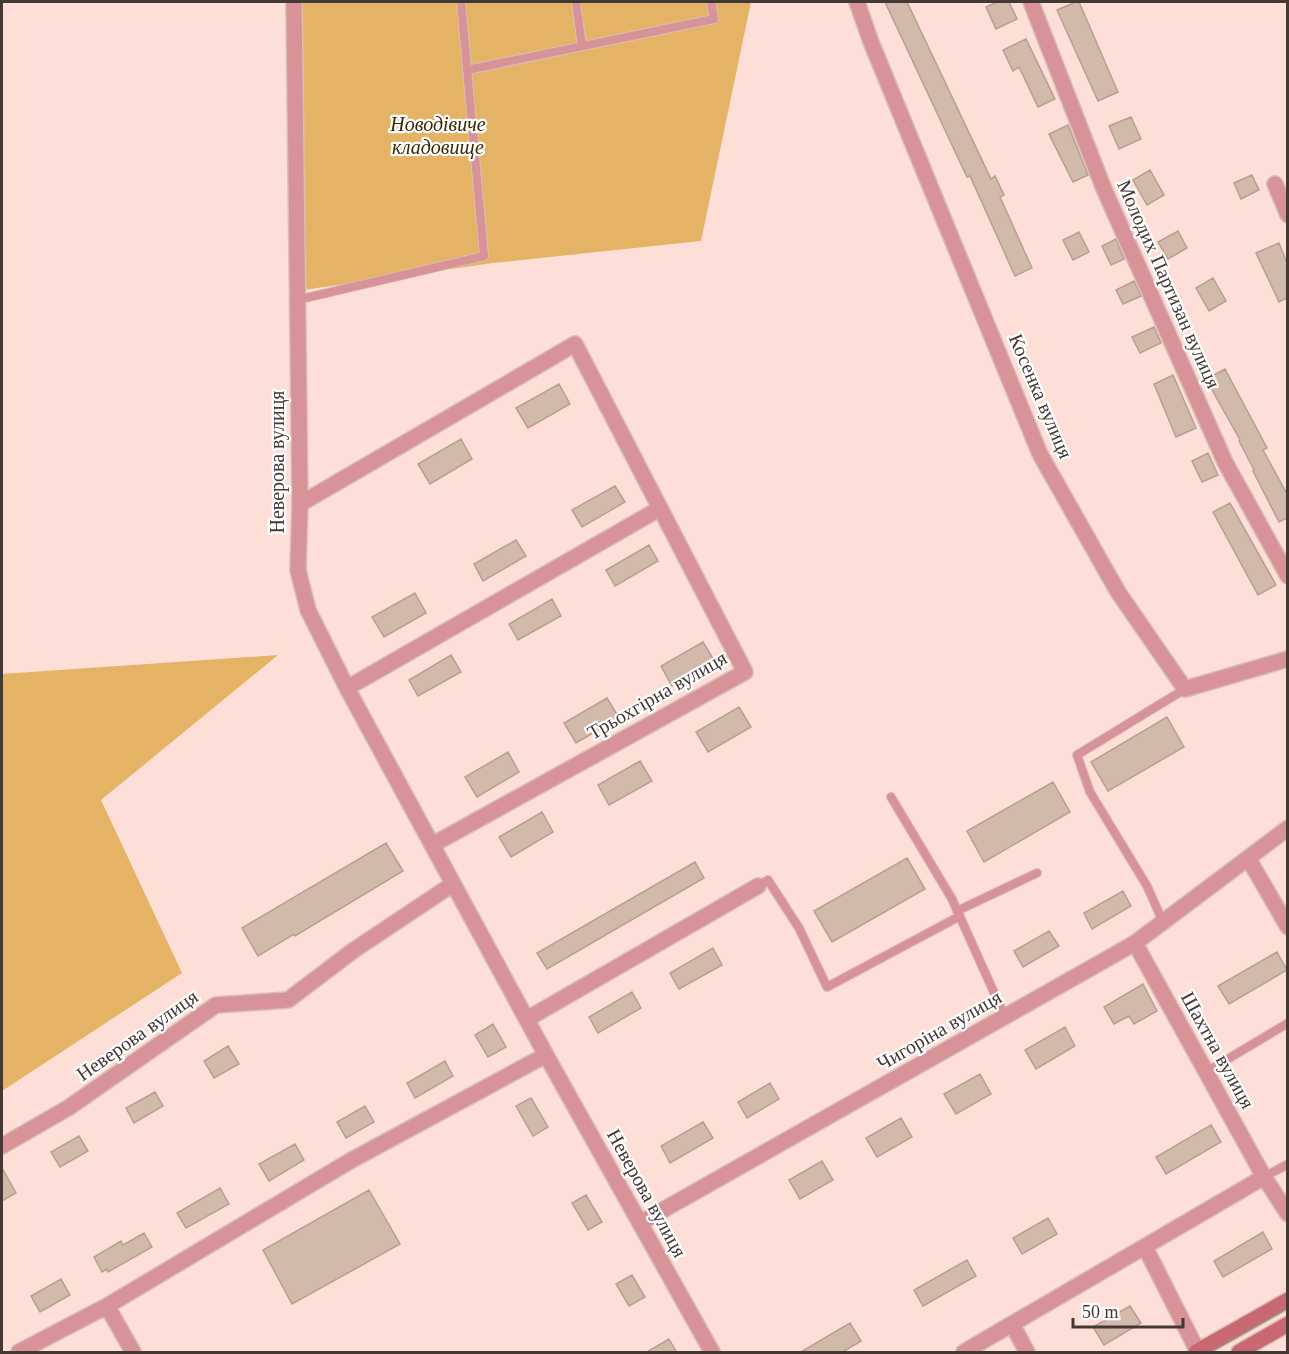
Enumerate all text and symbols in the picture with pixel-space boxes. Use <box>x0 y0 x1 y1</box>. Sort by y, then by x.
park label: Новодівиче кладовище <box>389 113 486 159</box>
street label: Молодих Партизан вулиця <box>1112 176 1225 392</box>
street label: Косенка вулиця <box>1004 330 1077 462</box>
street label: Неверова вулиця <box>266 390 289 534</box>
street label: Трьохгірна вулиця <box>584 646 731 745</box>
street label: Неверова вулиця <box>72 985 202 1086</box>
street label: Чигоріна вулиця <box>873 985 1006 1075</box>
street label: Шахтна вулиця <box>1176 988 1259 1113</box>
street label: Неверова вулиця <box>602 1125 691 1261</box>
scale bar <box>1073 1291 1182 1329</box>
text: 50 m <box>1082 1302 1119 1322</box>

